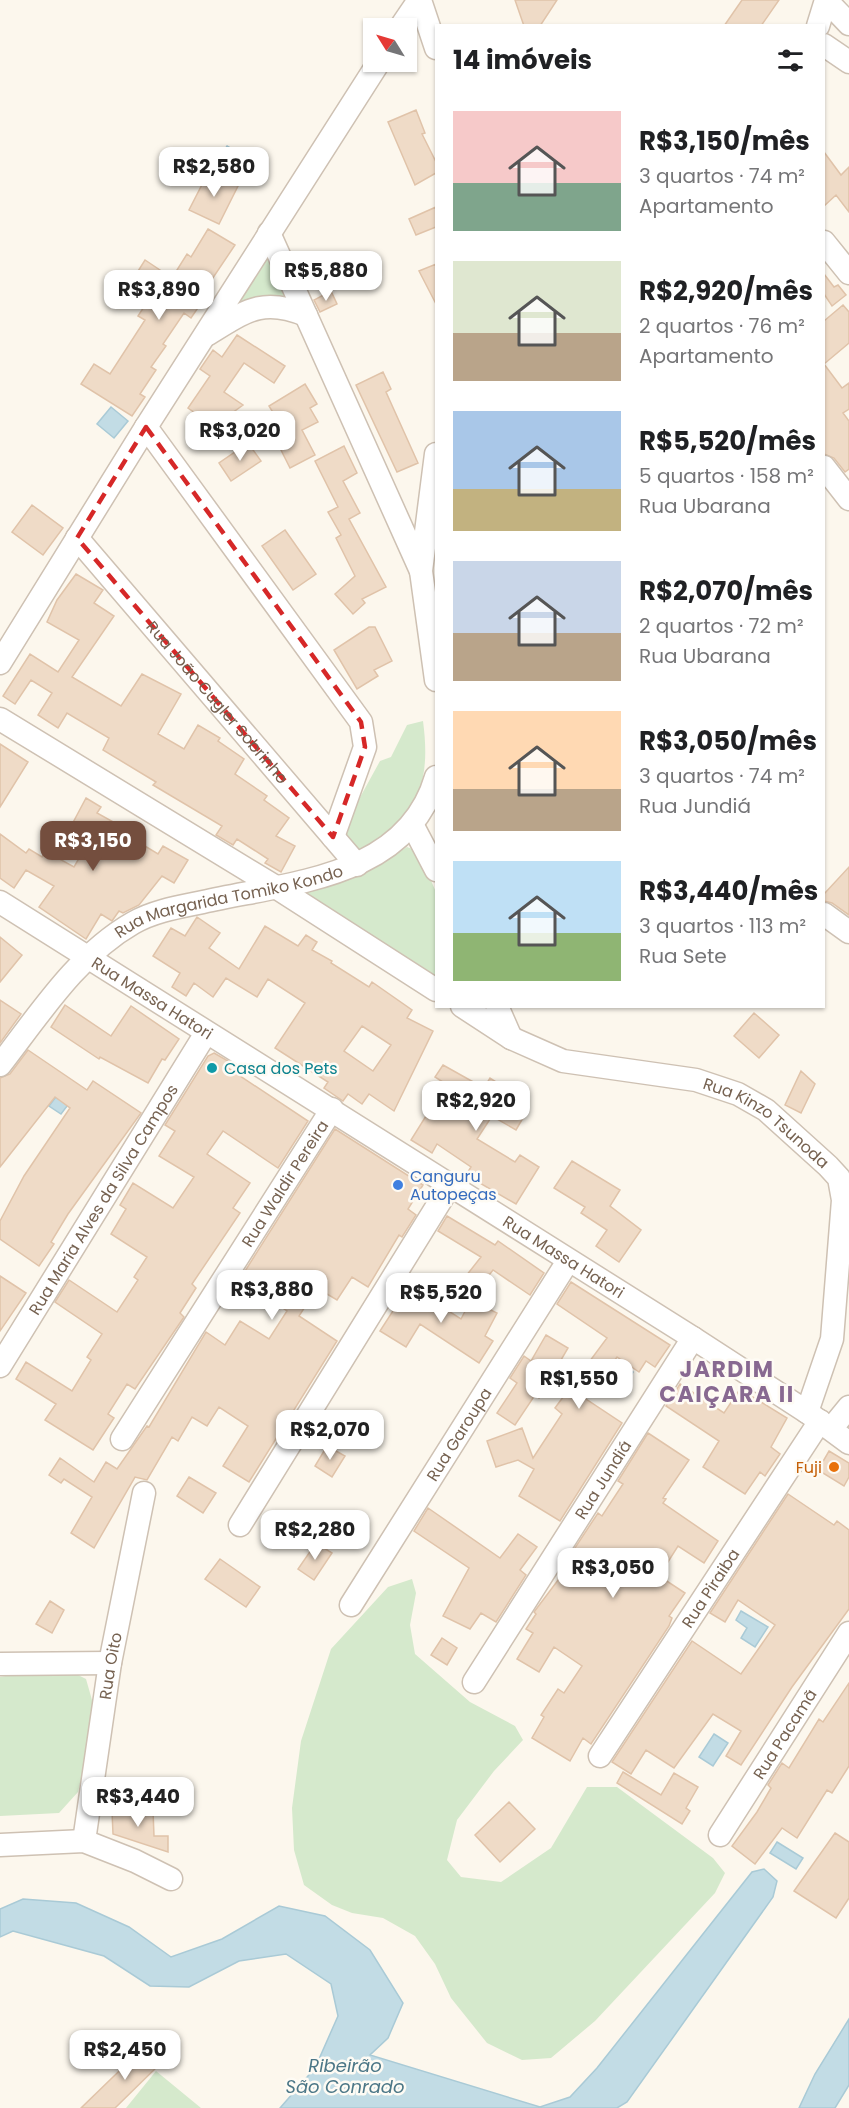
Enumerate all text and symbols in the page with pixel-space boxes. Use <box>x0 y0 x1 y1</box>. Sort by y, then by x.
north arrow <box>363 18 417 72</box>
map controls <box>363 18 417 72</box>
text: 14 imóveis <box>453 42 592 78</box>
icon: filters <box>774 44 807 77</box>
text: R$3,150/mês <box>639 123 810 159</box>
icon: home <box>501 135 573 207</box>
pin: R$2,580 <box>159 147 269 198</box>
text: R$2,580 <box>173 152 255 180</box>
text: 3 quartos · 74 m² <box>639 162 805 190</box>
text: Apartamento <box>639 192 774 220</box>
pin: R$5,880 <box>271 251 381 302</box>
text: R$5,880 <box>284 256 368 284</box>
pin: R$3,890 <box>104 270 214 321</box>
text: R$2,920/mês <box>639 273 813 309</box>
text: R$3,890 <box>118 275 200 303</box>
icon: home <box>501 285 573 357</box>
text: 2 quartos · 76 m² <box>639 312 805 340</box>
text: Apartamento <box>639 342 774 370</box>
pin: R$3,020 <box>185 411 295 462</box>
text: R$3,020 <box>199 416 281 444</box>
text: R$5,520/mês <box>639 423 816 459</box>
icon: home <box>501 435 573 507</box>
text: 5 quartos · 158 m² <box>639 462 814 490</box>
text: Rua Ubarana <box>639 492 771 520</box>
text: R$2,070/mês <box>639 573 813 609</box>
icon: home <box>501 585 573 657</box>
text: 2 quartos · 72 m² <box>639 612 804 640</box>
street label: Rua João Cugler Sobrinho <box>141 616 293 789</box>
text: Rua Ubarana <box>639 642 771 670</box>
text: R$3,050/mês <box>639 723 817 759</box>
icon: home <box>501 735 573 807</box>
text: 3 quartos · 74 m² <box>639 762 805 790</box>
text: Rua Jundiá <box>639 792 751 820</box>
pin: R$3,150 <box>38 821 148 872</box>
text: R$3,150 <box>54 826 132 854</box>
street label: Rua Margarida Tomiko Kondo <box>110 859 346 944</box>
text: R$3,440/mês <box>639 873 818 909</box>
icon: home <box>501 885 573 957</box>
text: 3 quartos · 113 m² <box>639 912 806 940</box>
text: Rua Sete <box>639 942 727 970</box>
street label: Rua Massa Hatori <box>87 951 217 1045</box>
place label: Casa dos Pets <box>224 1057 338 1080</box>
marker: Casa dos Pets <box>205 1061 219 1075</box>
street label: Rua Kinzo Tsunoda <box>700 1072 834 1174</box>
street label: Rua Maria Alves da Silva Campos <box>23 1080 184 1319</box>
pin: R$2,920 <box>421 1081 531 1132</box>
text: R$2,920 <box>436 1086 516 1114</box>
street label: Rua Waldir Pereira <box>236 1116 334 1252</box>
place label: Canguru Autopeças <box>410 1165 497 1206</box>
marker: Canguru Autopeças <box>391 1178 405 1192</box>
street label: Rua Massa Hatori <box>498 1210 629 1304</box>
pin: R$3,880 <box>217 1270 327 1321</box>
pin: R$5,520 <box>386 1273 496 1324</box>
text: R$3,880 <box>231 1275 314 1303</box>
text: R$5,520 <box>400 1278 482 1306</box>
district label: JARDIM CAIÇARA II <box>659 1354 795 1410</box>
pin: R$1,550 <box>524 1359 634 1410</box>
text: R$1,550 <box>540 1364 618 1392</box>
street label: Rua Garoupa <box>421 1383 497 1486</box>
pin: R$2,070 <box>275 1410 385 1461</box>
text: R$2,070 <box>290 1415 370 1443</box>
street label: Rua Jundiá <box>570 1436 637 1524</box>
place label: Fuji <box>796 1456 822 1479</box>
marker: Fuji <box>827 1460 841 1474</box>
pin: R$2,280 <box>260 1510 370 1561</box>
text: R$2,280 <box>275 1515 355 1543</box>
street label: Rua Piraiba <box>676 1544 745 1632</box>
pin: R$3,050 <box>558 1548 668 1599</box>
text: R$3,050 <box>571 1553 655 1581</box>
street label: Rua Oito <box>94 1630 128 1701</box>
street label: Rua Pacamã <box>748 1685 822 1784</box>
pin: R$3,440 <box>83 1777 193 1828</box>
text: R$3,440 <box>96 1782 180 1810</box>
pin: R$2,450 <box>70 2030 180 2081</box>
text: R$2,450 <box>84 2035 166 2063</box>
water label: Ribeirão São Conrado <box>285 2053 405 2099</box>

